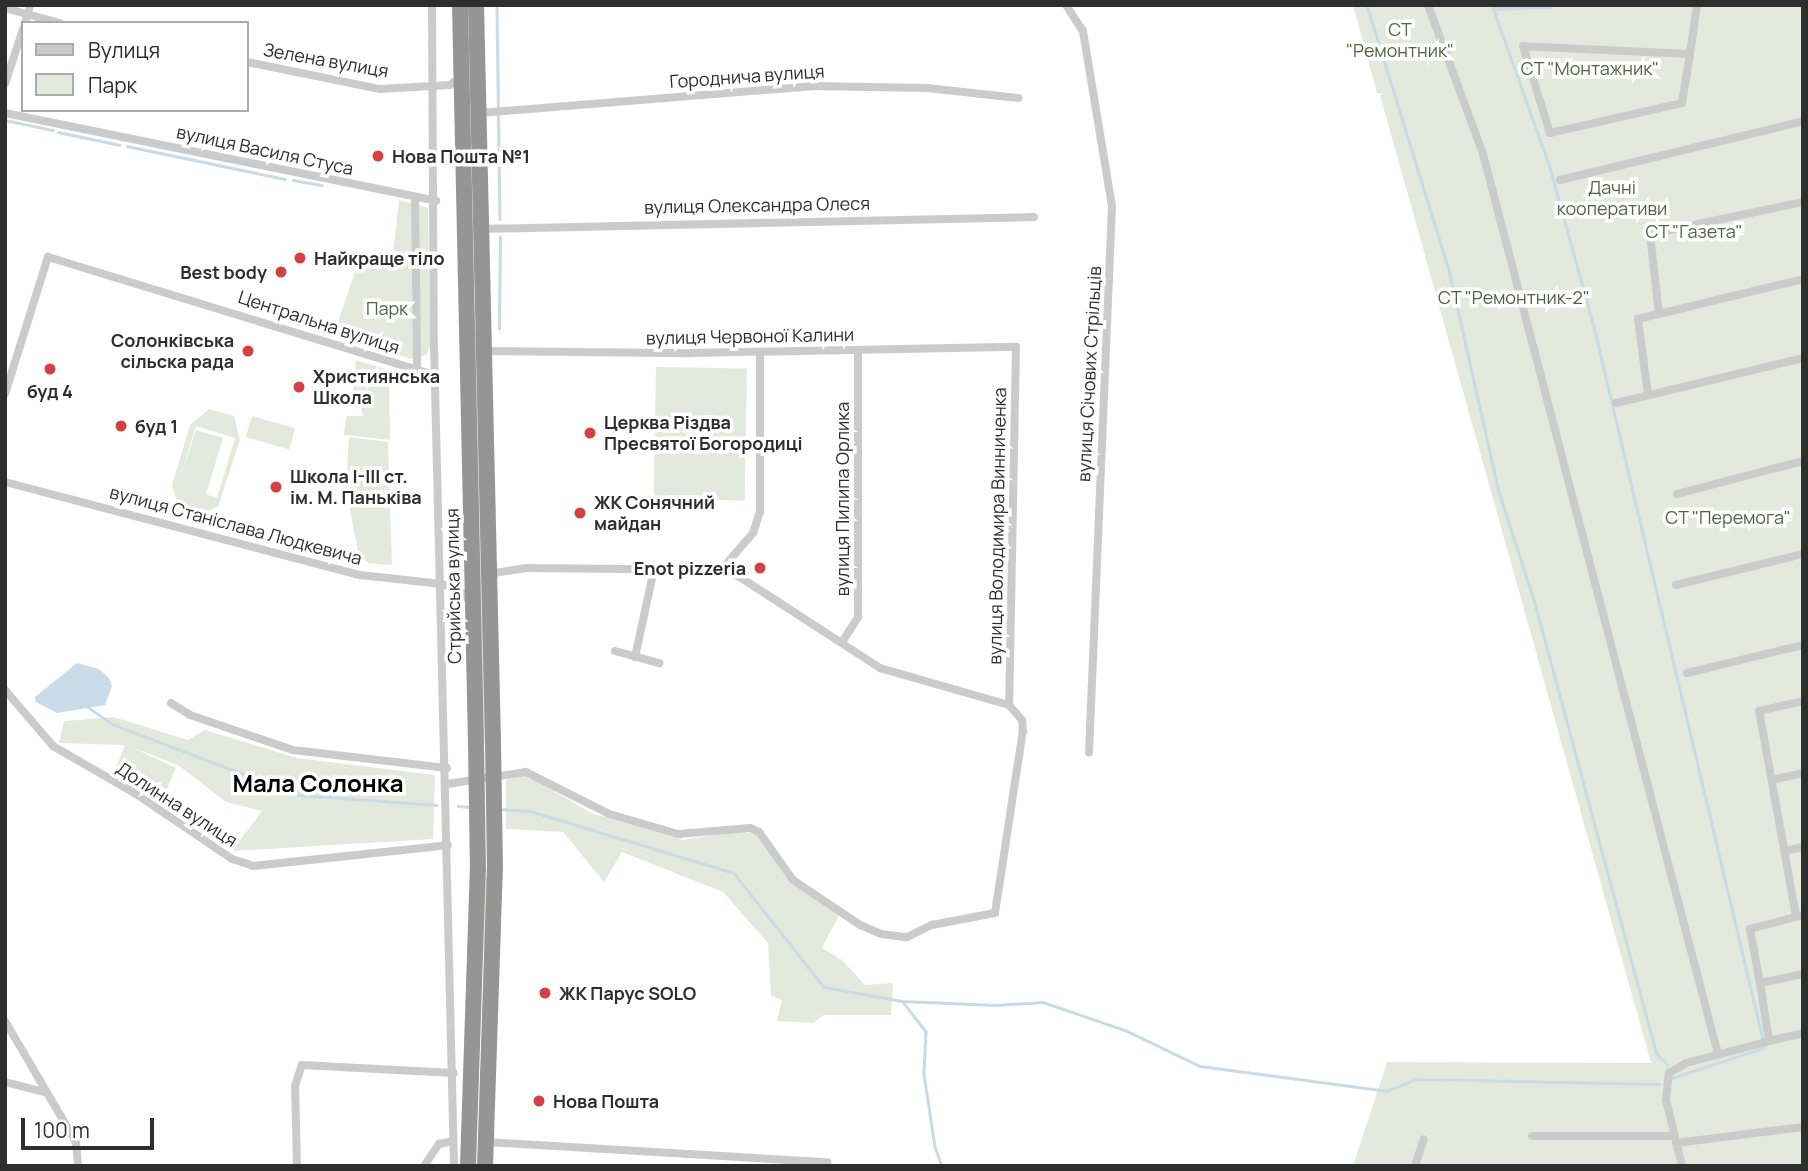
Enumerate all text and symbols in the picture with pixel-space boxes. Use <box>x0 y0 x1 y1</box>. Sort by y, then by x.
park label: СТ "Ремонтник" <box>1346 19 1454 61</box>
legend <box>21 21 248 112</box>
text: Вулиця <box>88 36 160 64</box>
street label: Зелена вулиця <box>262 38 390 82</box>
park label: СТ "Монтажник" <box>1521 57 1659 79</box>
street label: Городнича вулиця <box>669 60 825 92</box>
text: Парк <box>88 71 137 99</box>
street label: вулиця Василя Стуса <box>175 121 355 179</box>
place label: Нова Пошта №1 <box>392 145 530 167</box>
marker: Нова Пошта №1 <box>370 148 386 164</box>
park label: Дачні кооперативи <box>1557 177 1667 220</box>
street label: вулиця Олександра Олеся <box>644 192 870 218</box>
park label: СТ "Газета" <box>1645 220 1743 242</box>
place label: Найкраще тіло <box>314 247 445 269</box>
marker: Найкраще тіло <box>292 250 308 266</box>
place label: Best body <box>180 261 267 283</box>
marker: Best body <box>273 264 289 280</box>
street label: вулиця Січових Стрільців <box>1073 266 1105 482</box>
street label: Центральна вулиця <box>236 286 402 358</box>
park label: СТ "Ремонтник-2" <box>1438 286 1590 308</box>
park label: Парк <box>366 297 408 319</box>
street label: вулиця Червоної Калини <box>646 323 854 349</box>
place label: Солонківська сільска рада <box>111 330 234 372</box>
marker: Солонківська сільска рада <box>240 343 256 359</box>
marker: буд 4 <box>42 361 58 377</box>
place label: Християнська Школа <box>313 366 440 408</box>
marker: Християнська Школа <box>291 379 307 395</box>
place label: буд 4 <box>27 380 73 402</box>
street label: вулиця Володимира Винниченка <box>984 387 1010 665</box>
street label: вулиця Пилипа Орлика <box>831 402 853 596</box>
place label: Церква Різдва Пресвятої Богородиці <box>604 412 803 454</box>
place label: буд 1 <box>135 415 178 437</box>
marker: буд 1 <box>113 418 129 434</box>
marker: Церква Різдва Пресвятої Богородиці <box>582 425 598 441</box>
place label: Школа І-ІІІ ст. ім. М. Паньківа <box>290 466 422 508</box>
marker: Школа І-ІІІ ст. ім. М. Паньківа <box>268 479 284 495</box>
street label: вулиця Станіслава Людкевича <box>108 481 364 569</box>
place label: ЖК Сонячний майдан <box>594 492 715 534</box>
marker: ЖК Сонячний майдан <box>572 505 588 521</box>
park label: СТ "Перемога" <box>1665 506 1791 528</box>
street label: Стрийська вулиця <box>441 508 465 664</box>
place label: Enot pizzeria <box>634 557 746 579</box>
marker: Enot pizzeria <box>752 560 768 576</box>
street label: Долинна вулиця <box>112 757 242 851</box>
district label: Мала Солонка <box>232 769 404 797</box>
place label: ЖК Парус SOLO <box>559 982 697 1004</box>
marker: ЖК Парус SOLO <box>537 985 553 1001</box>
place label: Нова Пошта <box>553 1090 659 1112</box>
marker: Нова Пошта <box>531 1093 547 1109</box>
scale bar <box>24 1104 158 1148</box>
text: 100 m <box>34 1116 90 1144</box>

